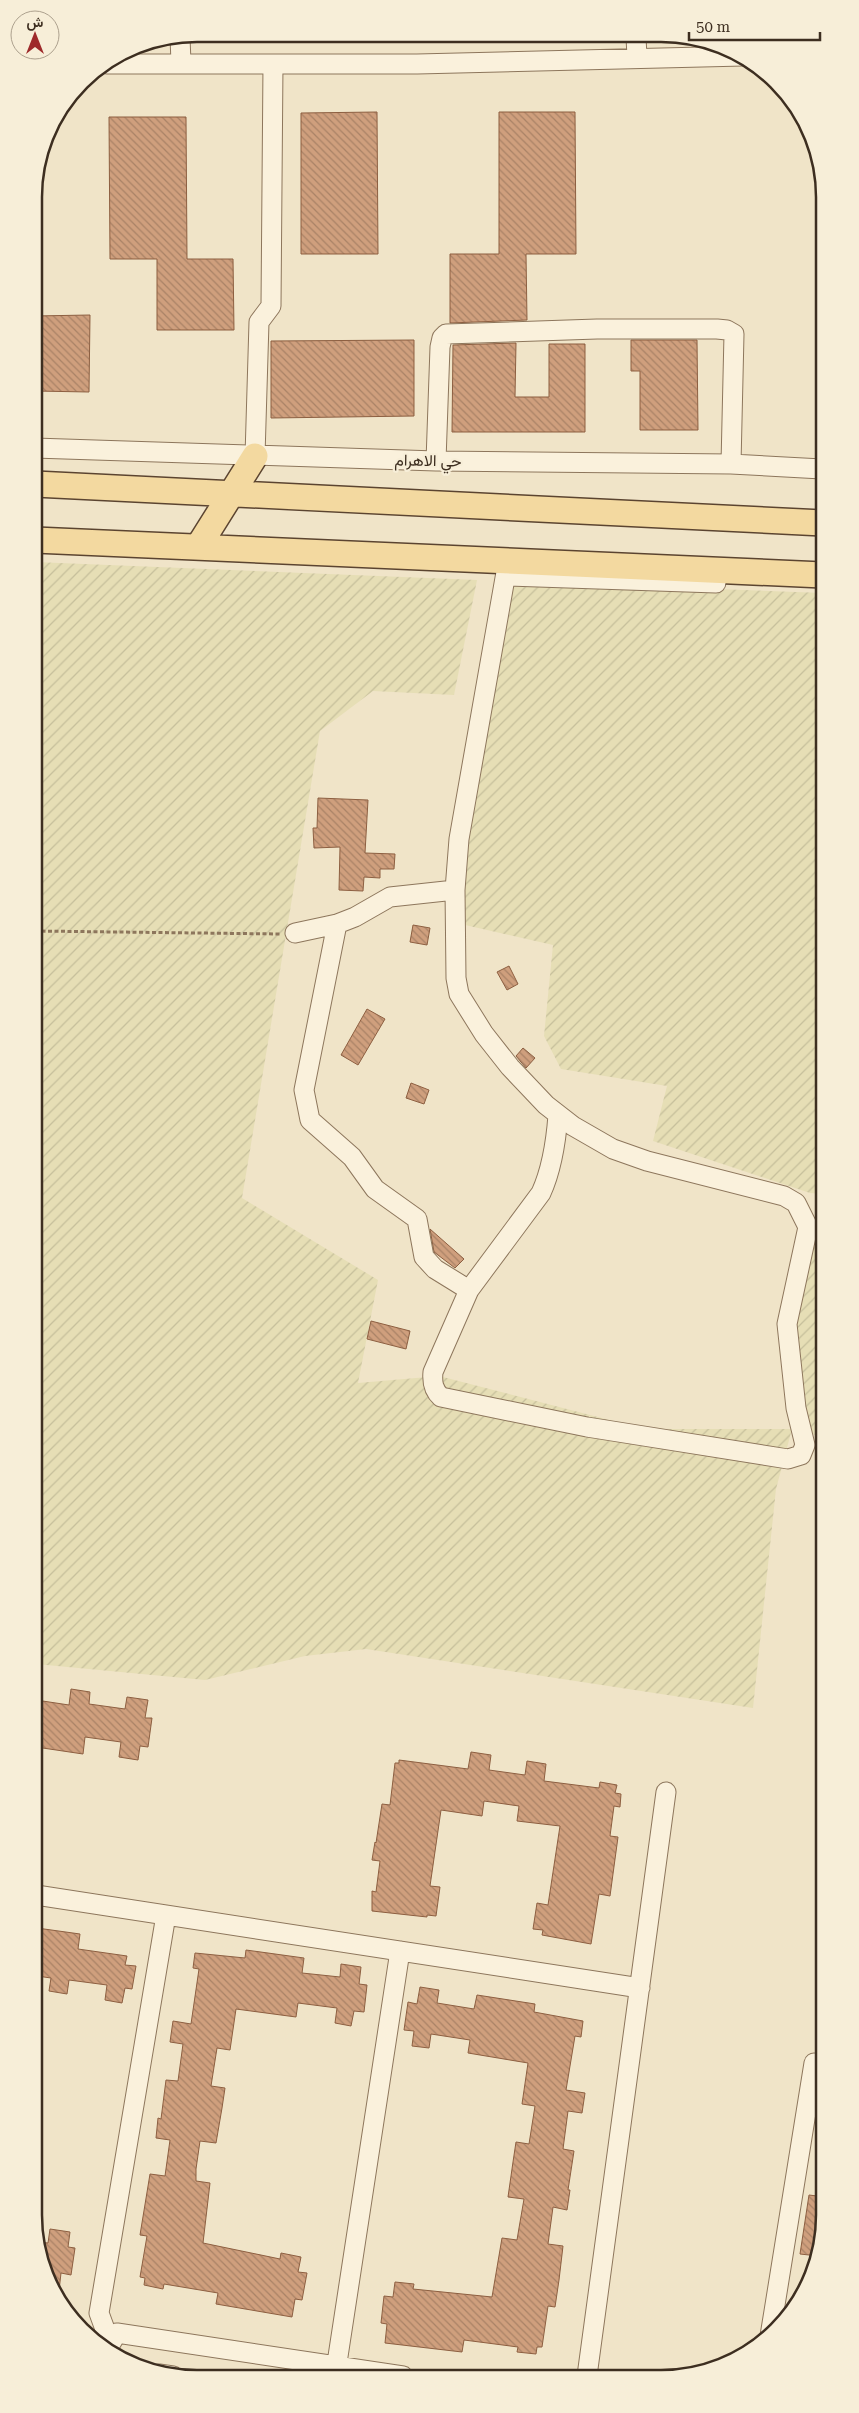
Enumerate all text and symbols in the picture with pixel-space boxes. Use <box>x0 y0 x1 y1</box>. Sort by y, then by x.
north arrow <box>10 10 60 60</box>
scale bar <box>689 10 820 42</box>
text: ش <box>27 14 44 31</box>
text: 50 m <box>696 18 731 36</box>
street label: حي الاهرام <box>394 450 462 475</box>

